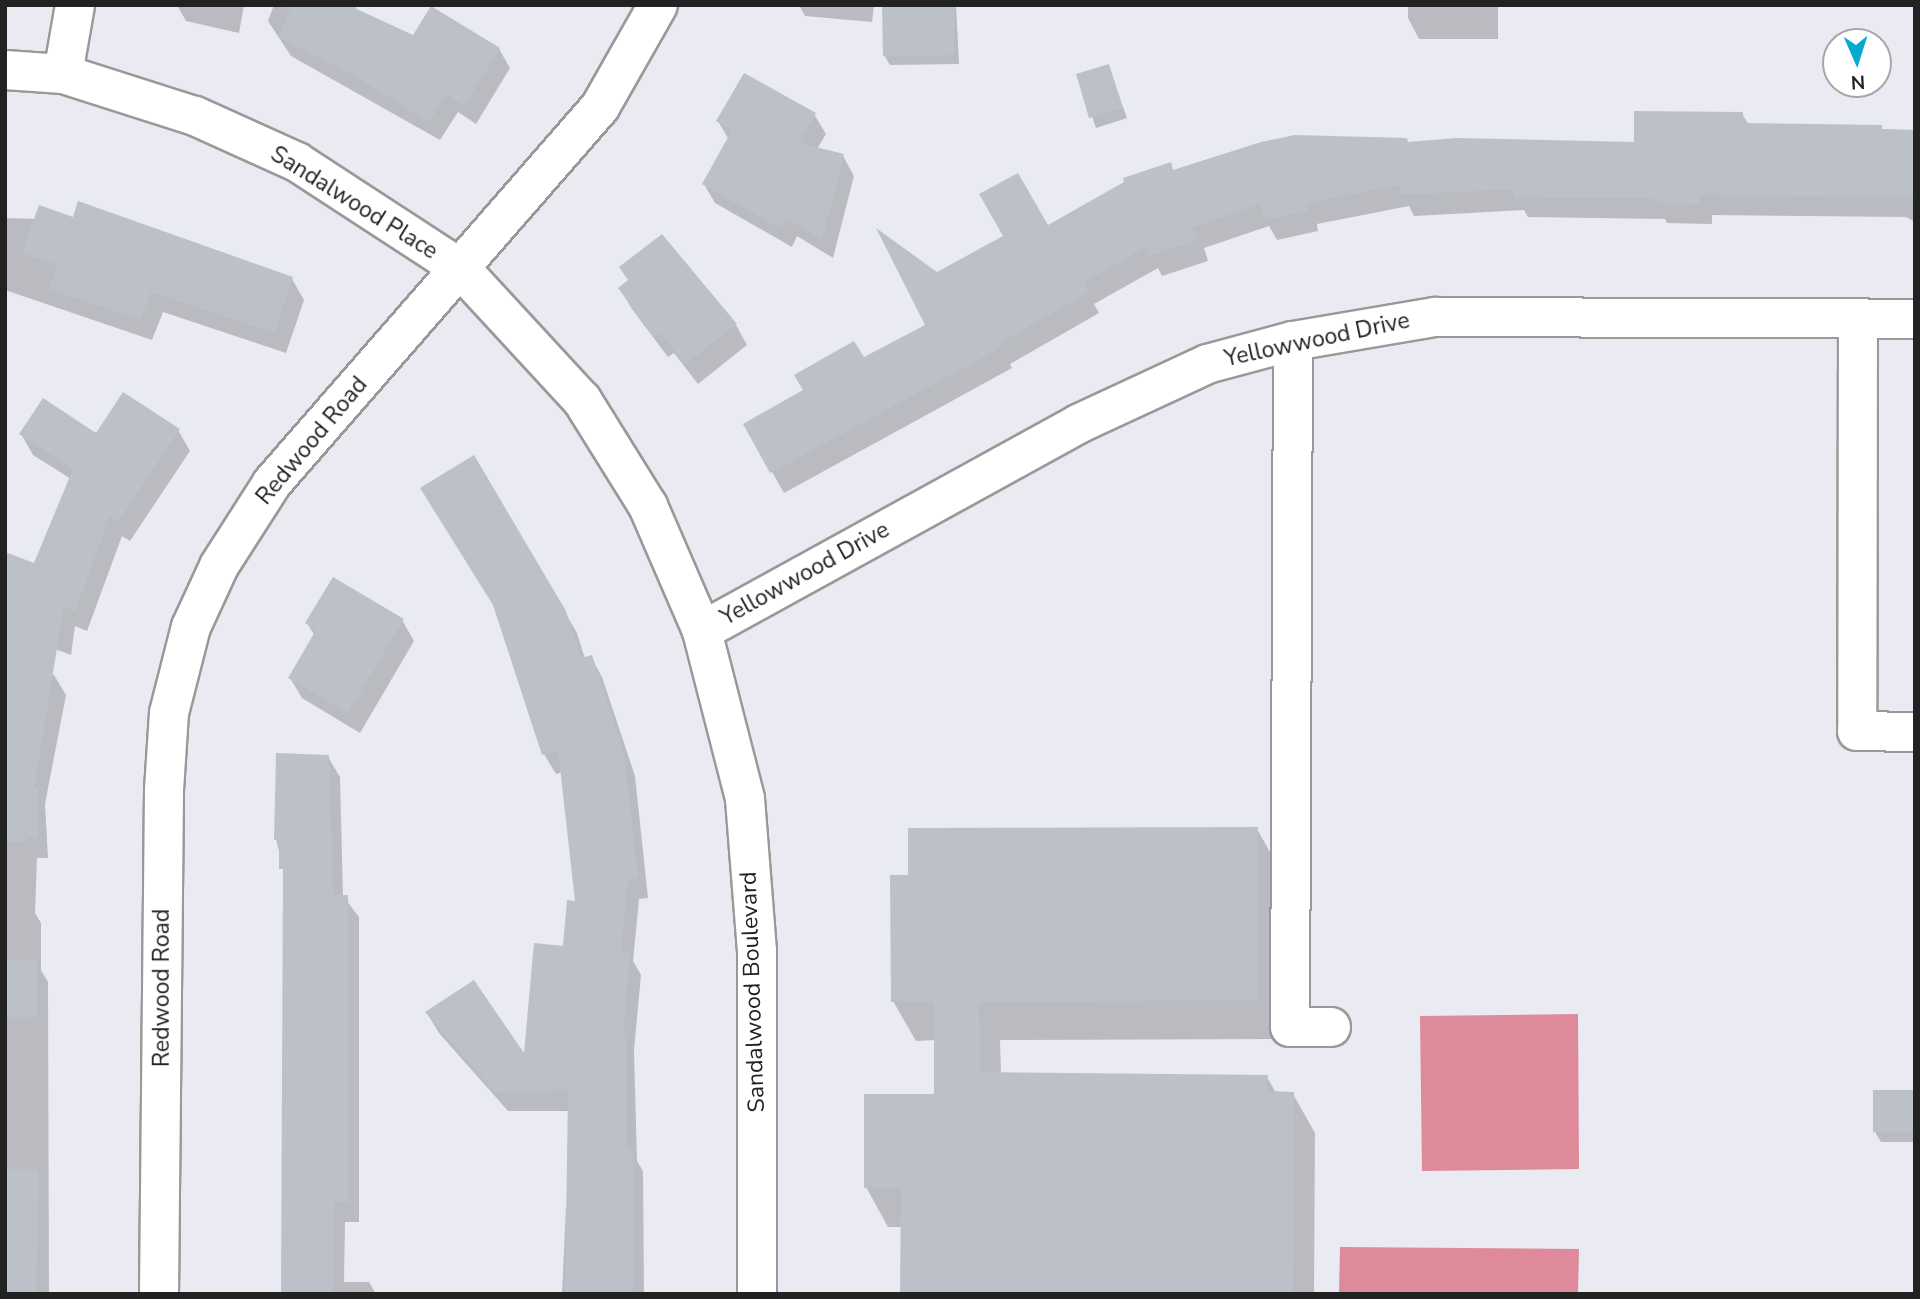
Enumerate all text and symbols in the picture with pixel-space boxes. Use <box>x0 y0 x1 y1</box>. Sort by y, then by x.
north arrow <box>1822 28 1892 98</box>
text: N <box>1850 69 1866 95</box>
street label: Sandalwood Place <box>265 140 443 266</box>
street label: Yellowwood Drive <box>1222 307 1412 373</box>
street label: Redwood Road <box>251 371 373 511</box>
street label: Yellowwood Drive <box>716 516 894 632</box>
street label: Sandalwood Boulevard <box>735 871 771 1113</box>
street label: Redwood Road <box>148 909 176 1067</box>

